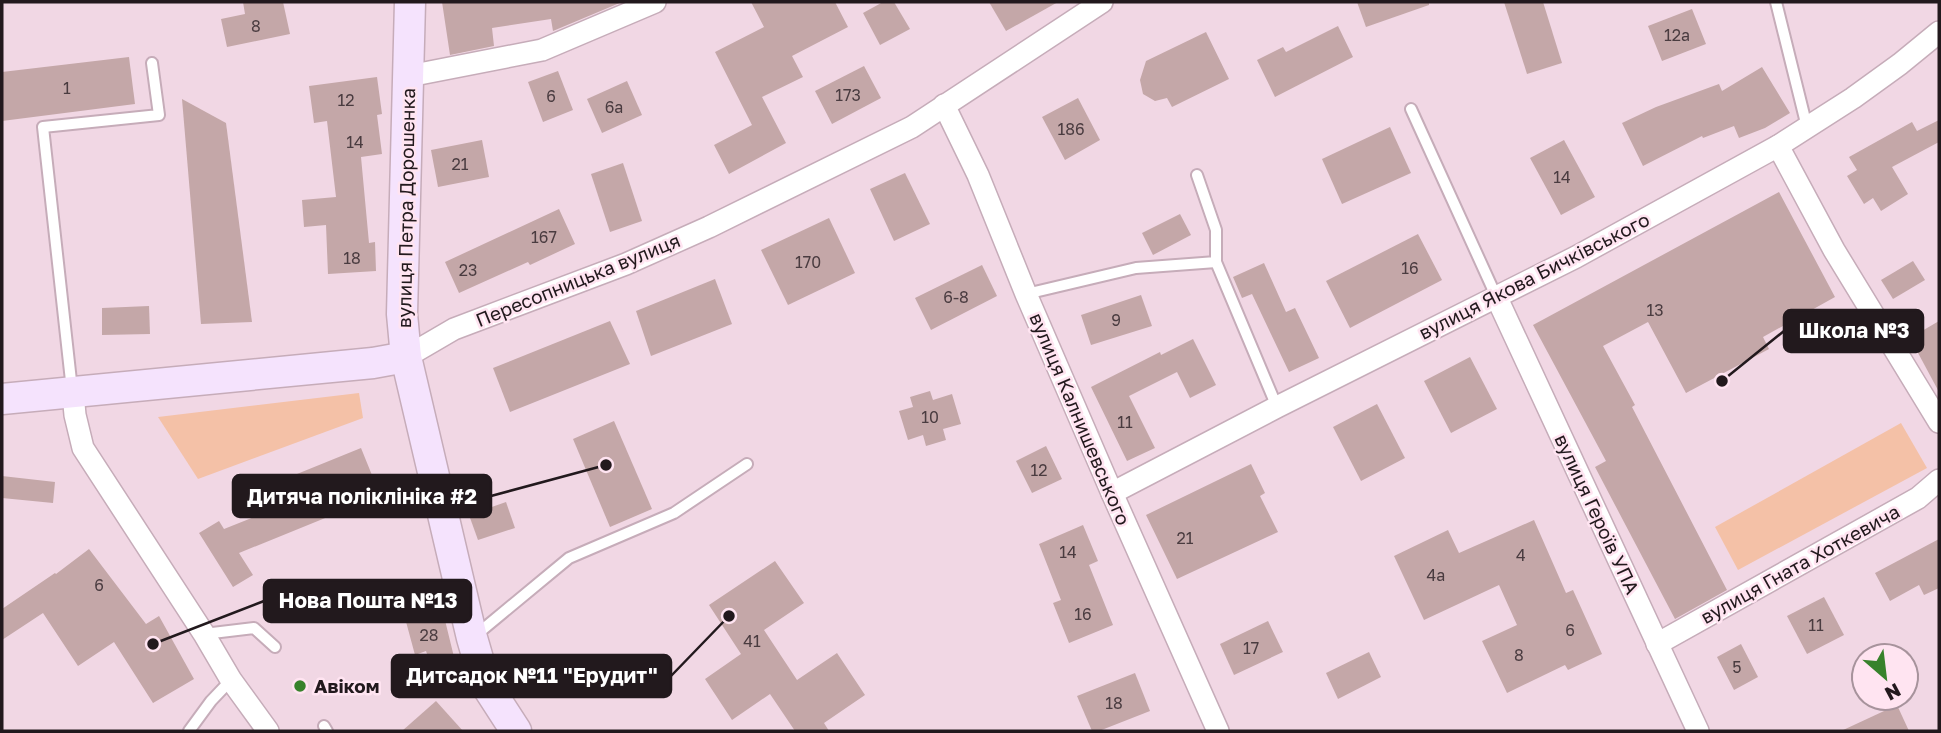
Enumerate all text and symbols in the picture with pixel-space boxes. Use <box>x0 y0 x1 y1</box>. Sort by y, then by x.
house number: 8 <box>251 16 261 36</box>
house number: 12а <box>1664 25 1690 45</box>
house number: 1 <box>63 78 71 98</box>
house number: 173 <box>835 85 861 105</box>
house number: 6 <box>546 86 556 106</box>
street label: вулиця Петра Дорошенка <box>392 88 419 328</box>
house number: 12 <box>337 90 355 110</box>
house number: 6а <box>605 97 623 117</box>
house number: 186 <box>1057 119 1085 139</box>
house number: 14 <box>346 132 364 152</box>
house number: 21 <box>451 154 469 174</box>
house number: 14 <box>1553 167 1571 187</box>
street label: вулиця Якова Бичківського <box>1415 207 1653 344</box>
house number: 167 <box>531 227 557 247</box>
street label: Пересопницька вулиця <box>472 228 683 331</box>
house number: 18 <box>343 248 361 268</box>
house number: 170 <box>795 252 821 272</box>
house number: 16 <box>1401 258 1419 278</box>
house number: 23 <box>459 260 477 280</box>
house number: 6-8 <box>943 287 969 307</box>
house number: 13 <box>1646 300 1664 320</box>
street label: вулиця Калнишевського <box>1025 309 1136 528</box>
house number: 9 <box>1111 310 1121 330</box>
callout: Школа №3 <box>1784 310 1923 352</box>
text: Школа №3 <box>1798 317 1910 343</box>
house number: 10 <box>921 407 939 427</box>
house number: 11 <box>1117 412 1133 432</box>
street label: вулиця Героїв УПА <box>1550 430 1645 598</box>
house number: 12 <box>1030 460 1048 480</box>
callout: Дитяча поліклініка #2 <box>233 475 491 517</box>
text: Дитяча поліклініка #2 <box>247 483 477 509</box>
street label: вулиця Гната Хоткевича <box>1696 499 1903 628</box>
house number: 21 <box>1176 528 1194 548</box>
house number: 14 <box>1059 542 1077 562</box>
house number: 4 <box>1516 545 1526 565</box>
house number: 4а <box>1427 565 1445 585</box>
house number: 6 <box>94 575 104 595</box>
callout: Нова Пошта №13 <box>264 580 471 622</box>
text: Нова Пошта №13 <box>279 587 457 613</box>
house number: 16 <box>1074 604 1092 624</box>
house number: 11 <box>1808 615 1824 635</box>
house number: 6 <box>1565 620 1575 640</box>
house number: 28 <box>419 625 439 645</box>
house number: 41 <box>743 631 761 651</box>
house number: 17 <box>1243 638 1259 658</box>
north arrow <box>1850 642 1920 712</box>
house number: 8 <box>1514 645 1524 665</box>
callout: Дитсадок №11 "Ерудит" <box>392 655 671 697</box>
house number: 5 <box>1732 657 1742 677</box>
text: Дитсадок №11 "Ерудит" <box>406 662 658 688</box>
place label: Авіком <box>314 674 379 697</box>
marker: Авіком <box>292 678 308 694</box>
text: N <box>1881 679 1905 706</box>
house number: 18 <box>1105 693 1123 713</box>

